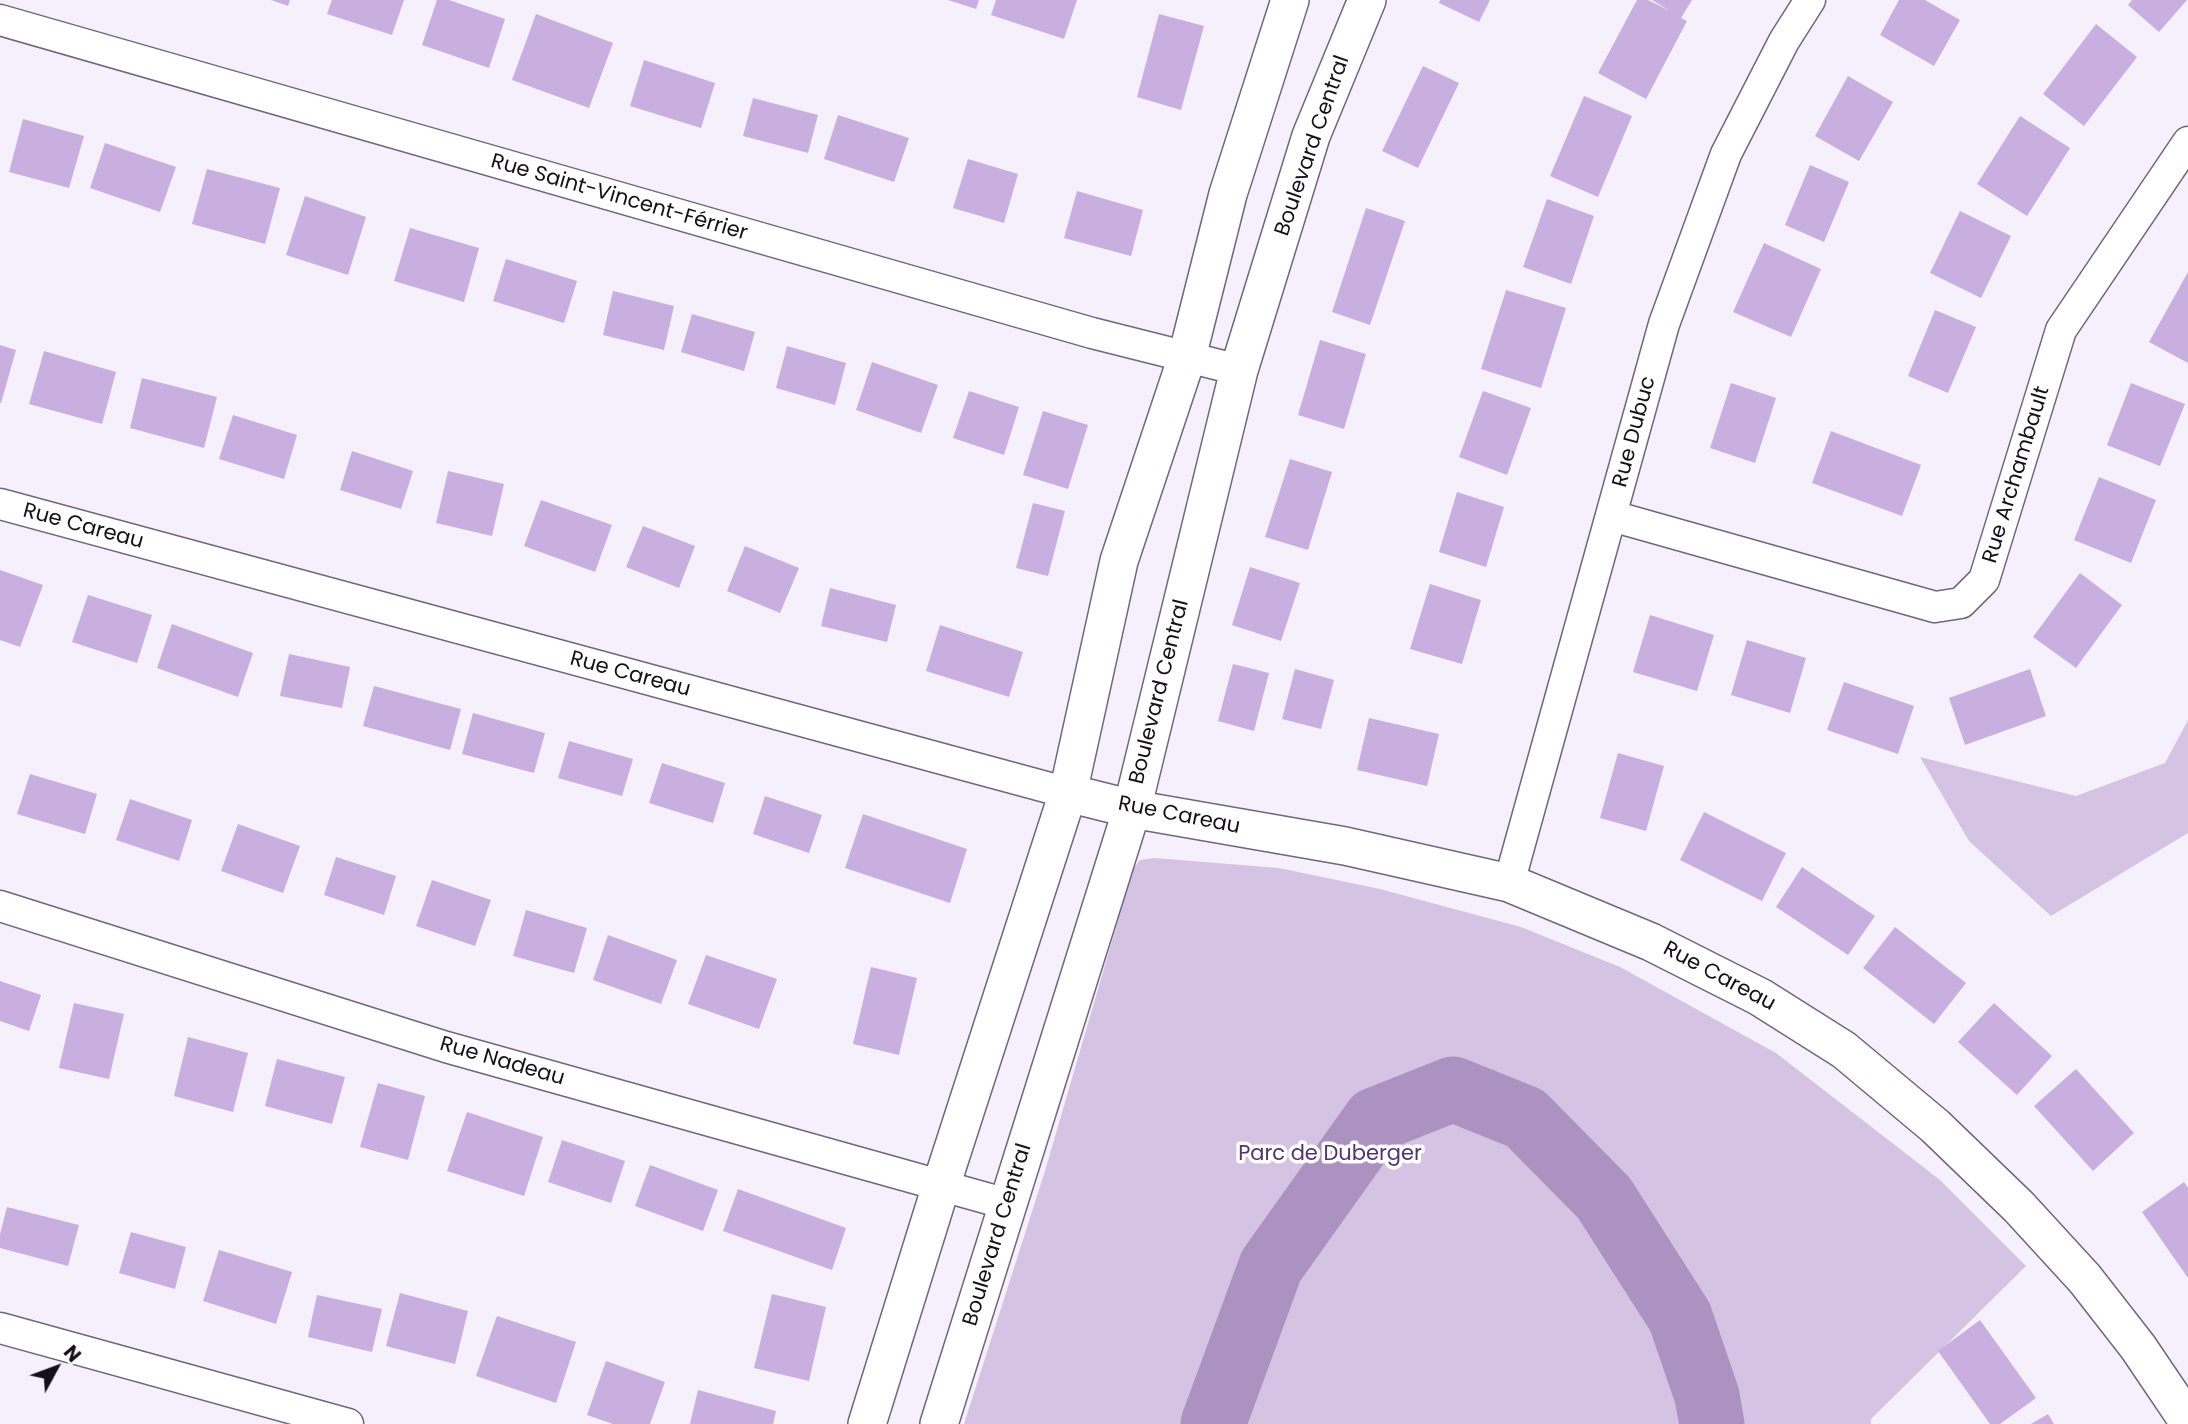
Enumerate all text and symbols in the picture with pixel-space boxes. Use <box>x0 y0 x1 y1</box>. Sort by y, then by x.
street label: Boulevard Central <box>1270 53 1356 239</box>
street label: Rue Saint-Vincent-Férrier <box>488 149 750 247</box>
street label: Rue Dubuc <box>1608 374 1662 490</box>
street label: Rue Archambault <box>1978 384 2056 566</box>
street label: Rue Careau <box>20 499 146 555</box>
street label: Boulevard Central <box>1125 597 1195 787</box>
street label: Rue Careau <box>567 647 693 703</box>
street label: Rue Careau <box>1116 792 1242 840</box>
street label: Rue Careau <box>1658 937 1780 1017</box>
street label: Rue Nadeau <box>437 1032 567 1092</box>
street label: Boulevard Central <box>958 1141 1038 1329</box>
park label: Parc de Duberger <box>1238 1142 1422 1168</box>
north arrow <box>21 1333 91 1403</box>
text: N <box>57 1340 87 1368</box>

